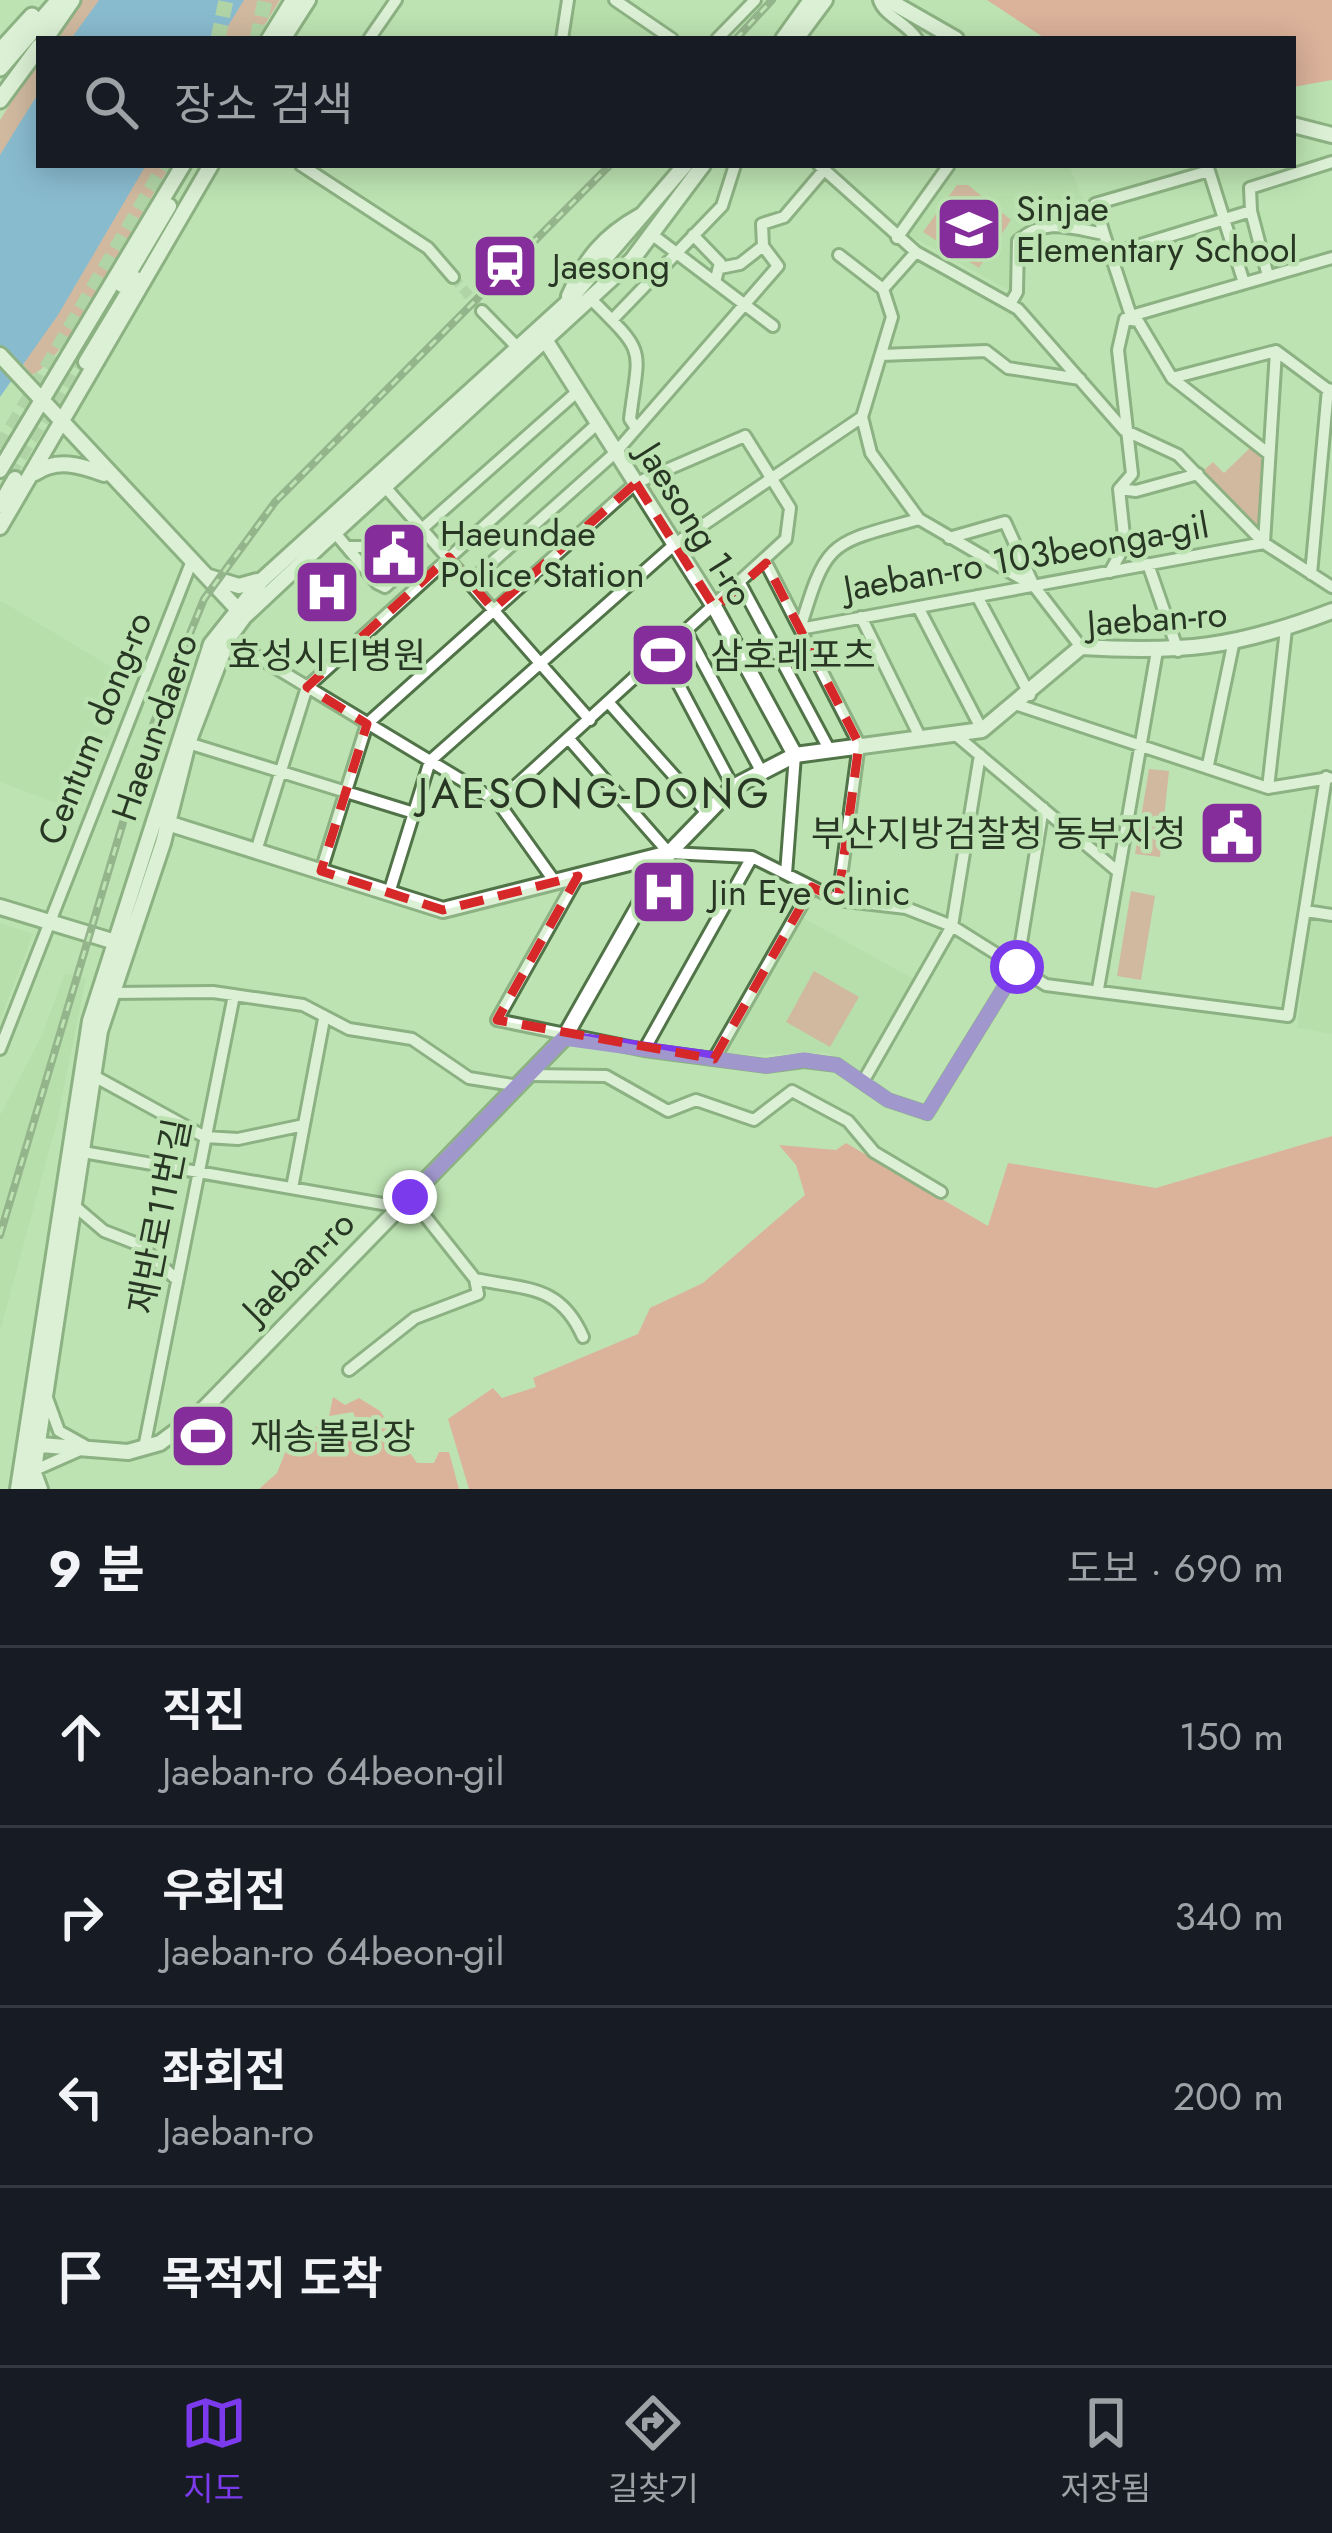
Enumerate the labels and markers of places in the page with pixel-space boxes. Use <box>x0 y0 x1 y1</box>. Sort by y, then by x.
place label: Sinjae Elementary School <box>1016 182 1298 275</box>
school or university icon: Sinjae Elementary School <box>934 194 1004 264</box>
station icon: Jaesong <box>470 231 540 301</box>
place label: Jaesong <box>548 240 670 292</box>
place label: Haeundae Police Station <box>440 507 645 600</box>
public building icon: Haeundae Police Station <box>359 519 429 589</box>
hospital icon: 효성시티병원 <box>292 557 362 627</box>
sports icon: 삼호레포츠 <box>628 620 698 690</box>
place label: 효성시티병원 <box>228 629 426 681</box>
place label: 삼호레포츠 <box>710 629 876 681</box>
public building icon: 부산지방검찰청 동부지청 <box>1197 798 1267 868</box>
place label: 부산지방검찰청 동부지청 <box>811 807 1186 859</box>
hospital icon: Jin Eye Clinic <box>629 857 699 927</box>
place label: Jin Eye Clinic <box>706 866 910 918</box>
sports icon: 재송볼링장 <box>168 1401 238 1471</box>
place label: 재송볼링장 <box>250 1410 416 1462</box>

